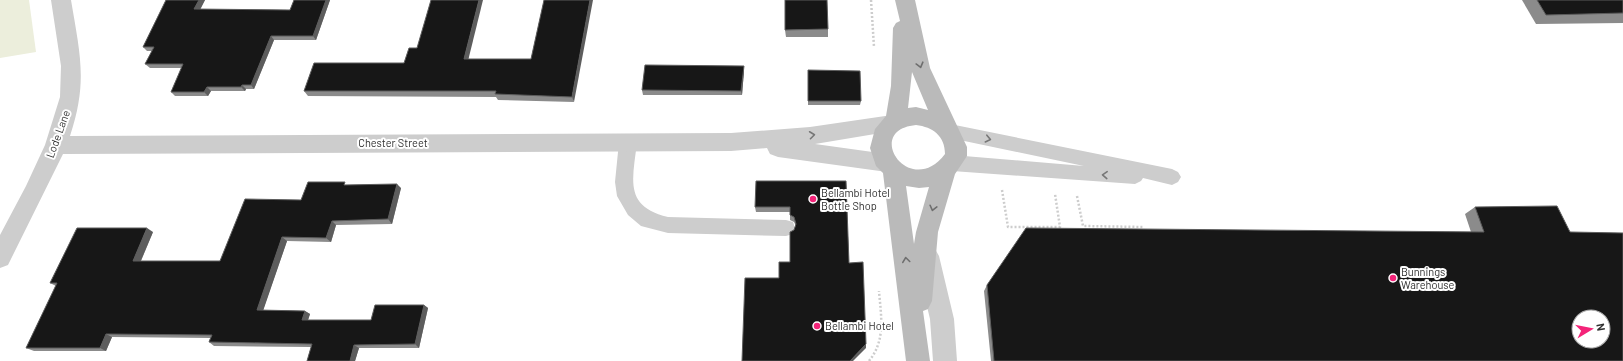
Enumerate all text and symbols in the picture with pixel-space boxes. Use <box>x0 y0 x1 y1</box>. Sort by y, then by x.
one-way arrow <box>915 62 923 69</box>
street label: Lode Lane <box>43 108 72 160</box>
one-way arrow <box>809 131 815 140</box>
one-way arrow <box>985 135 991 143</box>
street label: Chester Street <box>358 136 428 149</box>
one-way arrow <box>1102 171 1108 180</box>
place label: Bellambi Hotel Bottle Shop <box>821 186 890 212</box>
marker: Bellambi Hotel Bottle Shop <box>808 194 818 204</box>
one-way arrow <box>930 205 938 211</box>
one-way arrow <box>902 257 911 264</box>
place label: Bunnings Warehouse <box>1401 265 1455 291</box>
marker: Bunnings Warehouse <box>1388 273 1398 283</box>
north arrow <box>1571 309 1611 349</box>
place label: Bellambi Hotel <box>825 319 894 332</box>
marker: Bellambi Hotel <box>812 321 822 331</box>
text: N <box>1594 322 1608 332</box>

